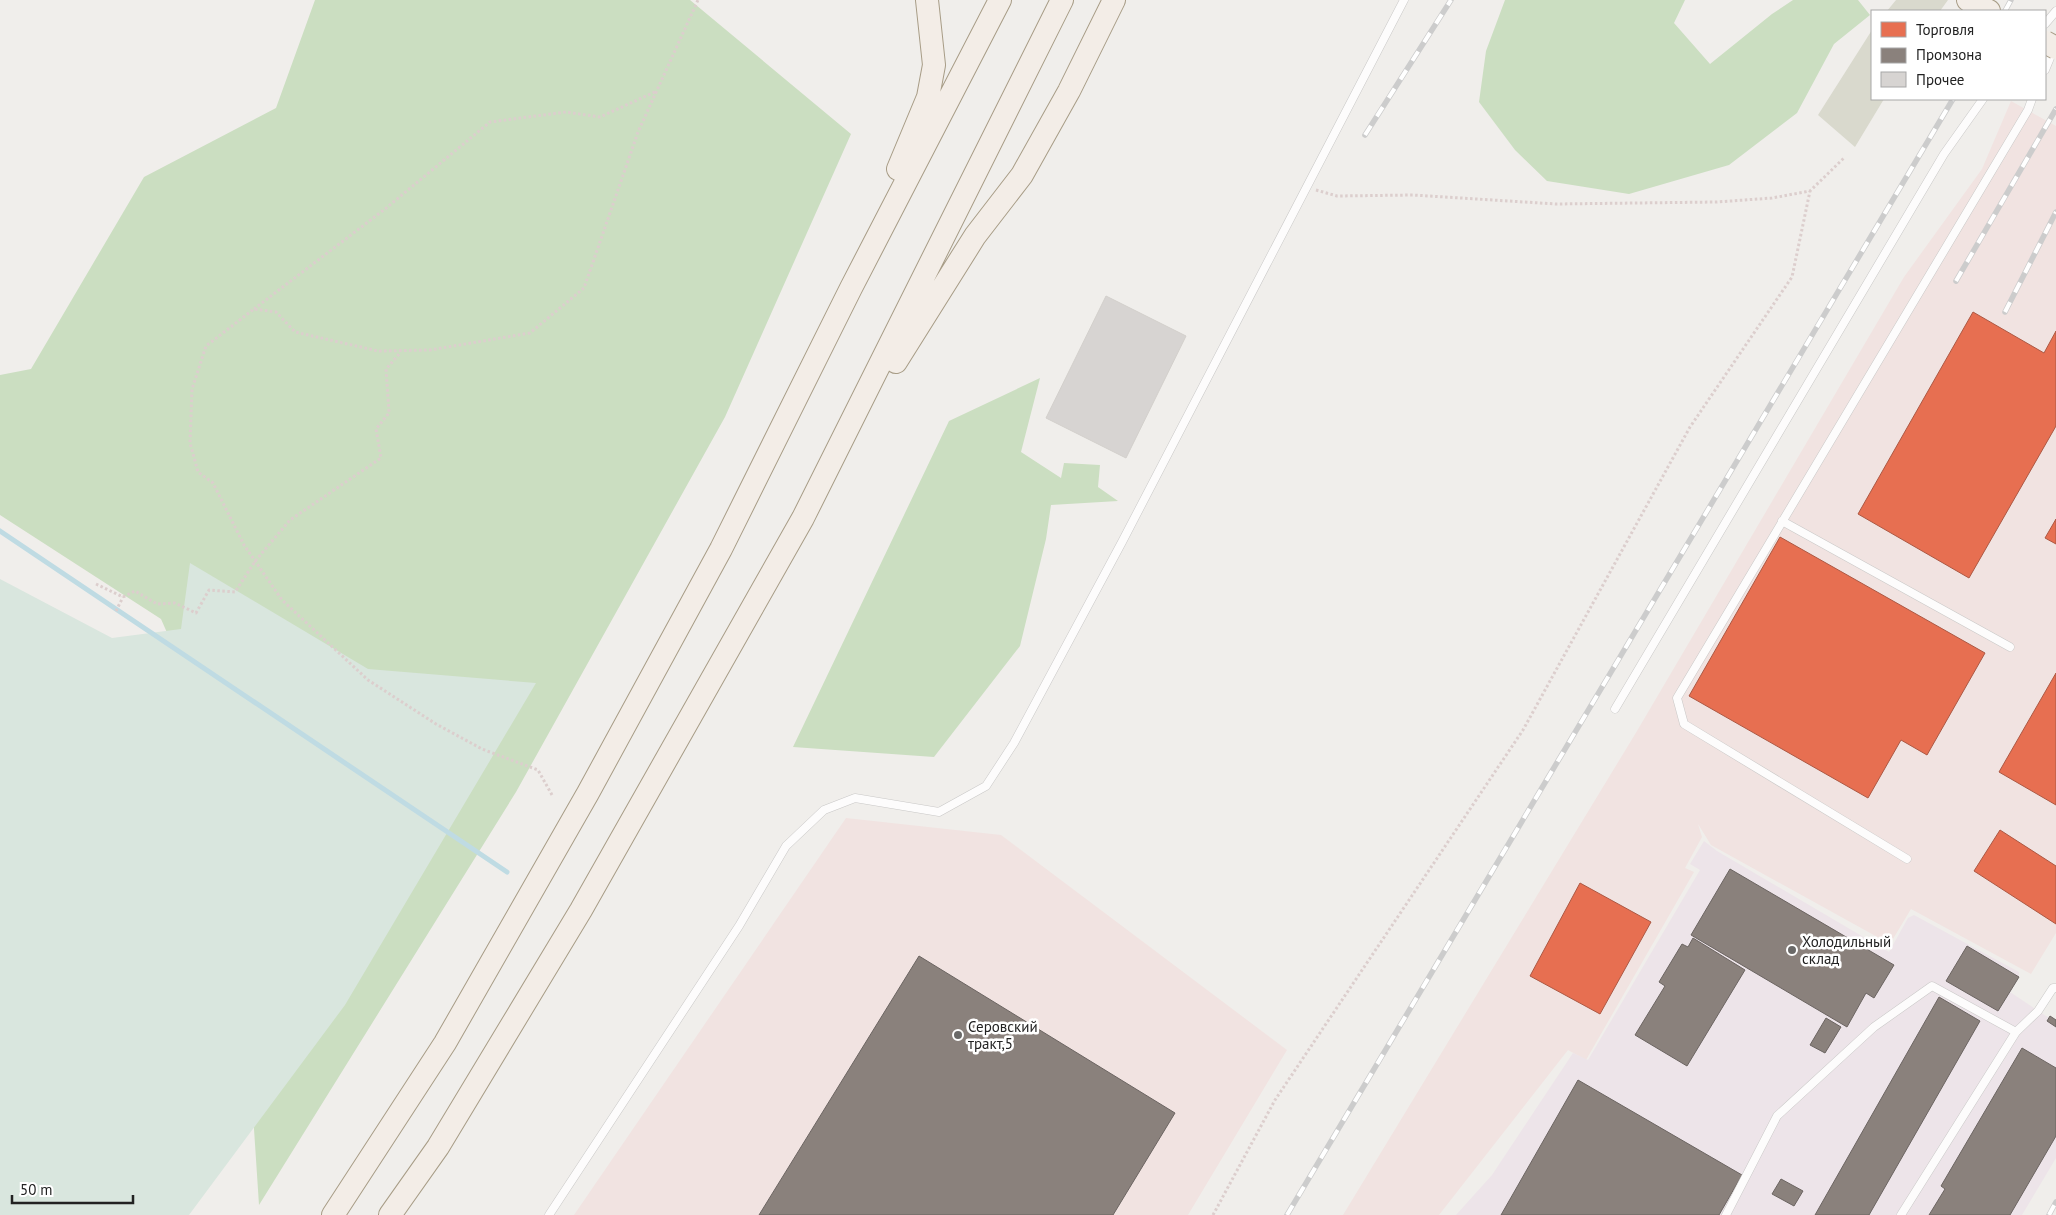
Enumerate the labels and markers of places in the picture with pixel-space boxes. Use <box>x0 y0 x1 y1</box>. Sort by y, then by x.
place label: Холодильный склад <box>1802 932 1891 968</box>
marker: Холодильный склад <box>1786 944 1798 956</box>
place label: Серовский тракт,5 <box>968 1017 1038 1053</box>
marker: Серовский тракт,5 <box>952 1029 964 1041</box>

